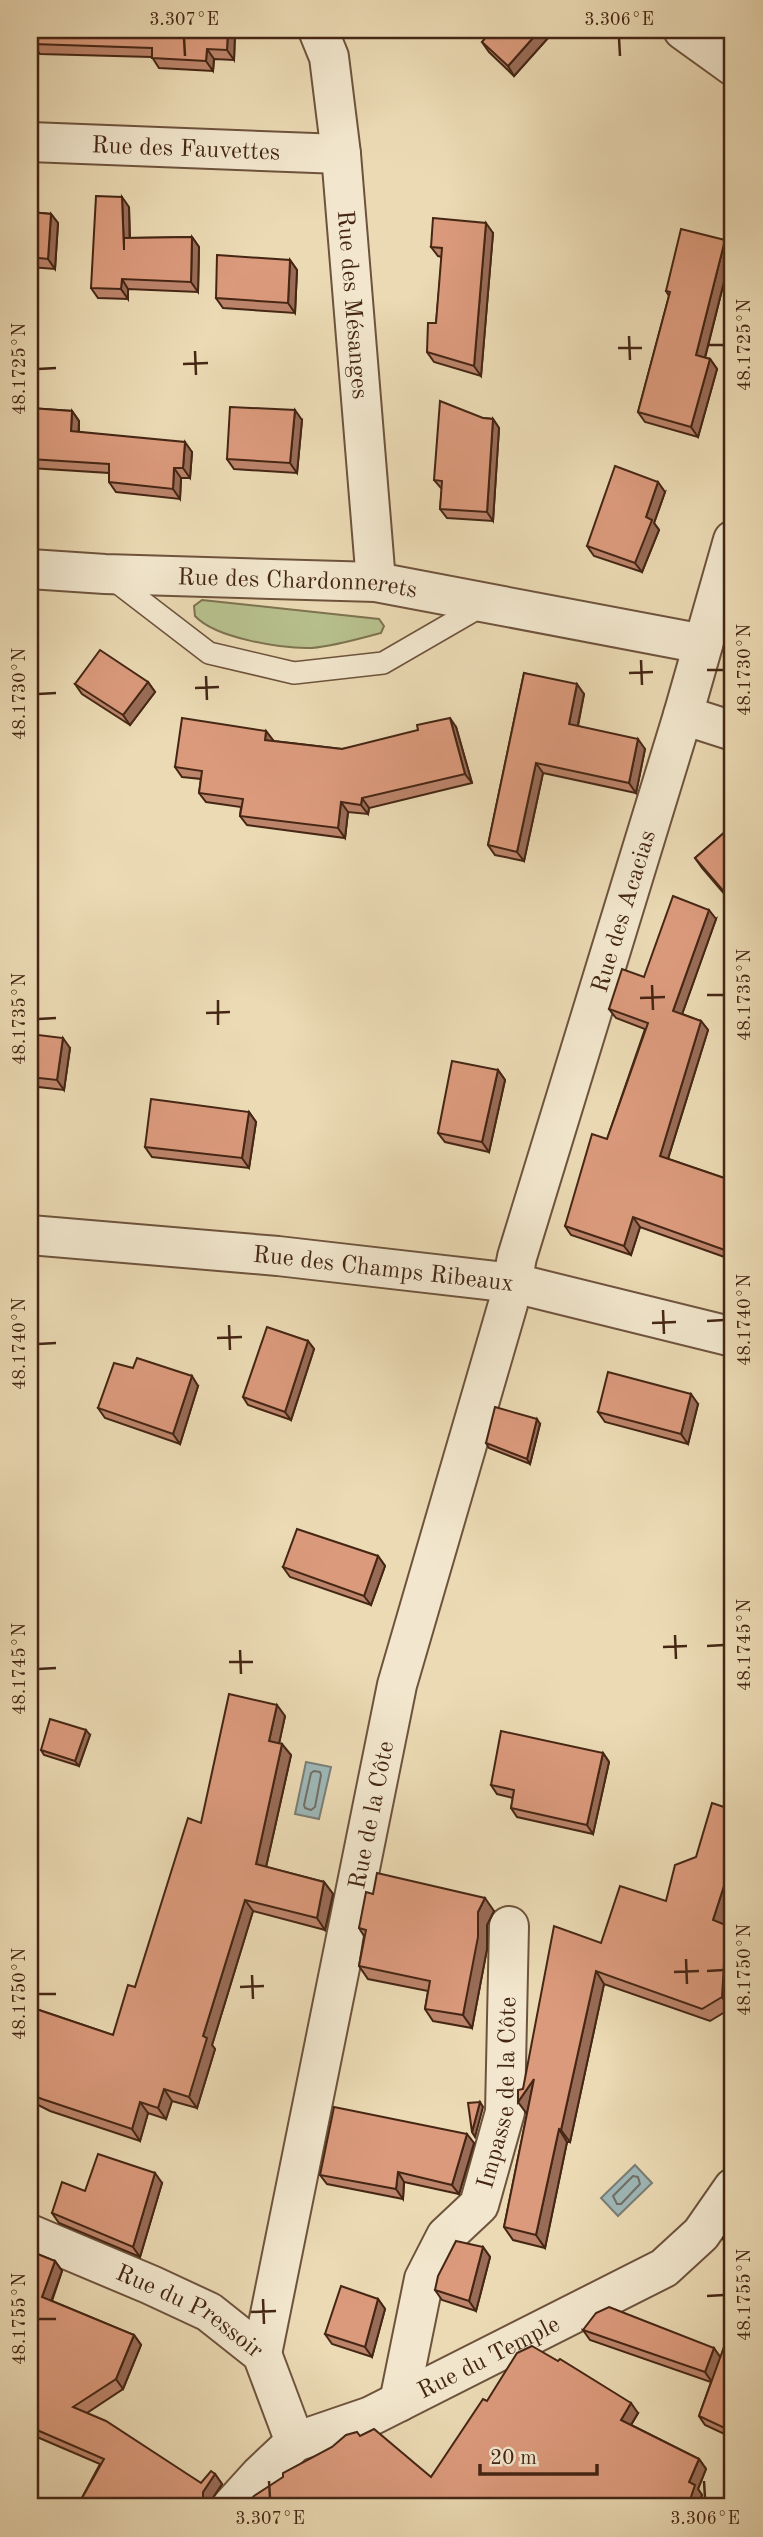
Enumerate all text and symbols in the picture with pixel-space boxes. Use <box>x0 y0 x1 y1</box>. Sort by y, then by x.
text: 3.307°E <box>149 11 219 29</box>
text: 3.306°E <box>584 11 654 29</box>
street label: Rue des Fauvettes <box>91 134 281 166</box>
street label: Rue des Mésanges <box>332 209 371 400</box>
text: 48.1725°N <box>736 299 754 391</box>
text: 48.1725°N <box>11 323 29 415</box>
street label: Rue des Chardonnerets <box>177 566 419 604</box>
text: 48.1730°N <box>736 624 754 716</box>
text: 48.1730°N <box>11 648 29 740</box>
street label: Rue des Acacias <box>589 828 661 996</box>
text: 48.1735°N <box>736 949 754 1041</box>
text: 48.1735°N <box>11 973 29 1065</box>
street label: Rue des Champs Ribeaux <box>252 1244 515 1297</box>
text: 48.1740°N <box>736 1274 754 1366</box>
text: 48.1740°N <box>11 1298 29 1390</box>
text: 48.1745°N <box>736 1599 754 1691</box>
text: 48.1745°N <box>11 1623 29 1715</box>
street label: Rue de la Côte <box>346 1739 399 1891</box>
text: 48.1750°N <box>736 1924 754 2016</box>
text: 48.1750°N <box>11 1948 29 2040</box>
street label: Impasse de la Côte <box>474 1996 521 2192</box>
text: 48.1755°N <box>736 2249 754 2341</box>
street label: Rue du Pressoir <box>112 2262 267 2364</box>
text: 48.1755°N <box>11 2273 29 2365</box>
street label: Rue du Temple <box>414 2313 564 2404</box>
scale bar <box>480 2432 597 2476</box>
text: 20 m <box>490 2448 537 2469</box>
text: 3.307°E <box>235 2510 305 2528</box>
text: 3.306°E <box>670 2510 740 2528</box>

